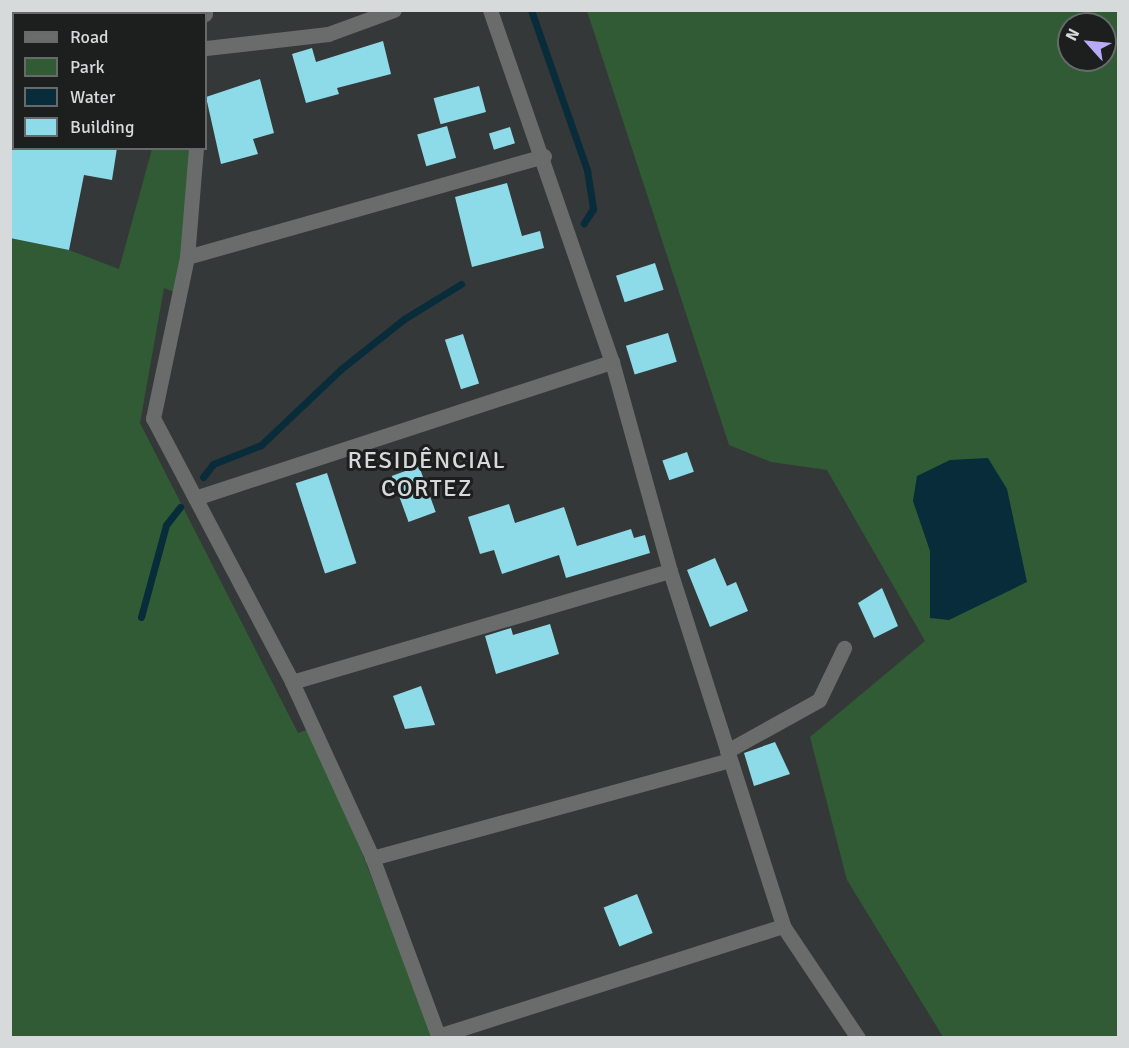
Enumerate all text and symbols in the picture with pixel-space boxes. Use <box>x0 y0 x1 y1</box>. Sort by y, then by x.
legend <box>12 12 207 150</box>
north arrow <box>1057 12 1117 72</box>
text: N <box>1061 25 1084 44</box>
text: Road <box>70 26 109 48</box>
text: Park <box>70 56 105 78</box>
text: Water <box>70 86 115 108</box>
text: Building <box>70 116 134 138</box>
district label: RESIDÊNCIAL CORTEZ <box>348 447 506 503</box>

